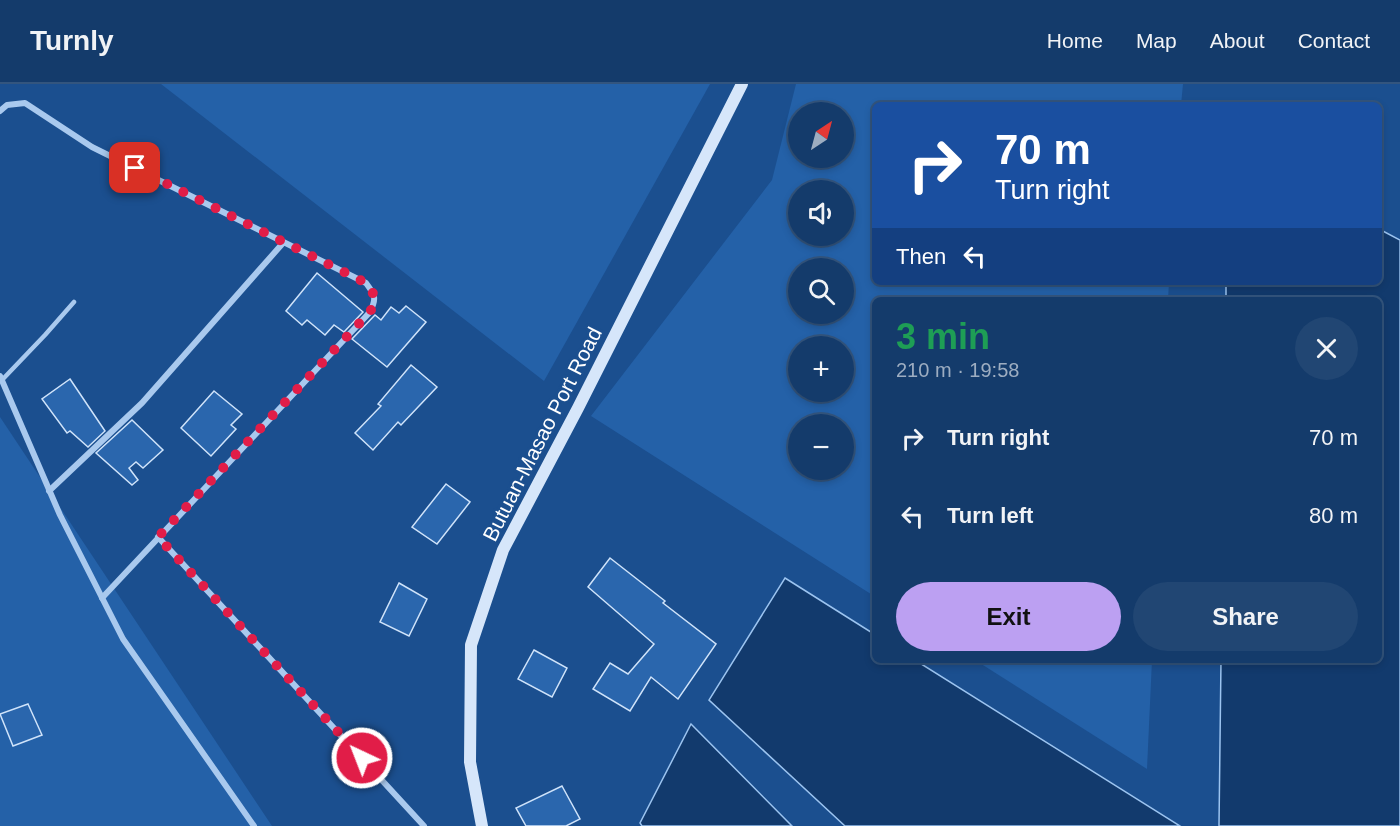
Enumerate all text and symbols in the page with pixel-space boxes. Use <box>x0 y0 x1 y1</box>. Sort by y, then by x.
text: Turnly <box>30 25 113 56</box>
text: Home <box>1047 29 1103 52</box>
text: Map <box>1136 29 1177 52</box>
text: About <box>1210 29 1265 52</box>
text: Contact <box>1298 29 1370 52</box>
north arrow <box>788 102 854 168</box>
map controls <box>788 102 854 480</box>
icon: right <box>896 126 974 204</box>
text: 70 m <box>995 126 1091 173</box>
pin <box>109 142 160 193</box>
icon: arrive <box>118 151 151 184</box>
text: Turn right <box>995 175 1110 205</box>
button: sound <box>788 180 854 246</box>
icon: left <box>958 240 991 273</box>
text: Then <box>896 244 946 269</box>
button: search <box>788 258 854 324</box>
text: 3 min <box>896 316 990 357</box>
button: close <box>1295 317 1358 380</box>
street label: Butuan-Masao Port Road <box>478 323 606 545</box>
button: + <box>788 336 854 402</box>
text: 210 m · 19:58 <box>896 359 1019 381</box>
button: − <box>788 414 854 480</box>
icon: right <box>896 422 929 455</box>
text: Turn right <box>947 425 1049 450</box>
text: 70 m <box>1309 425 1358 450</box>
icon: left <box>896 500 929 533</box>
text: Turn left <box>947 503 1033 528</box>
text: 80 m <box>1309 503 1358 528</box>
button: Exit <box>896 582 1121 651</box>
button: Share <box>1133 582 1358 651</box>
position arrow <box>330 726 394 790</box>

